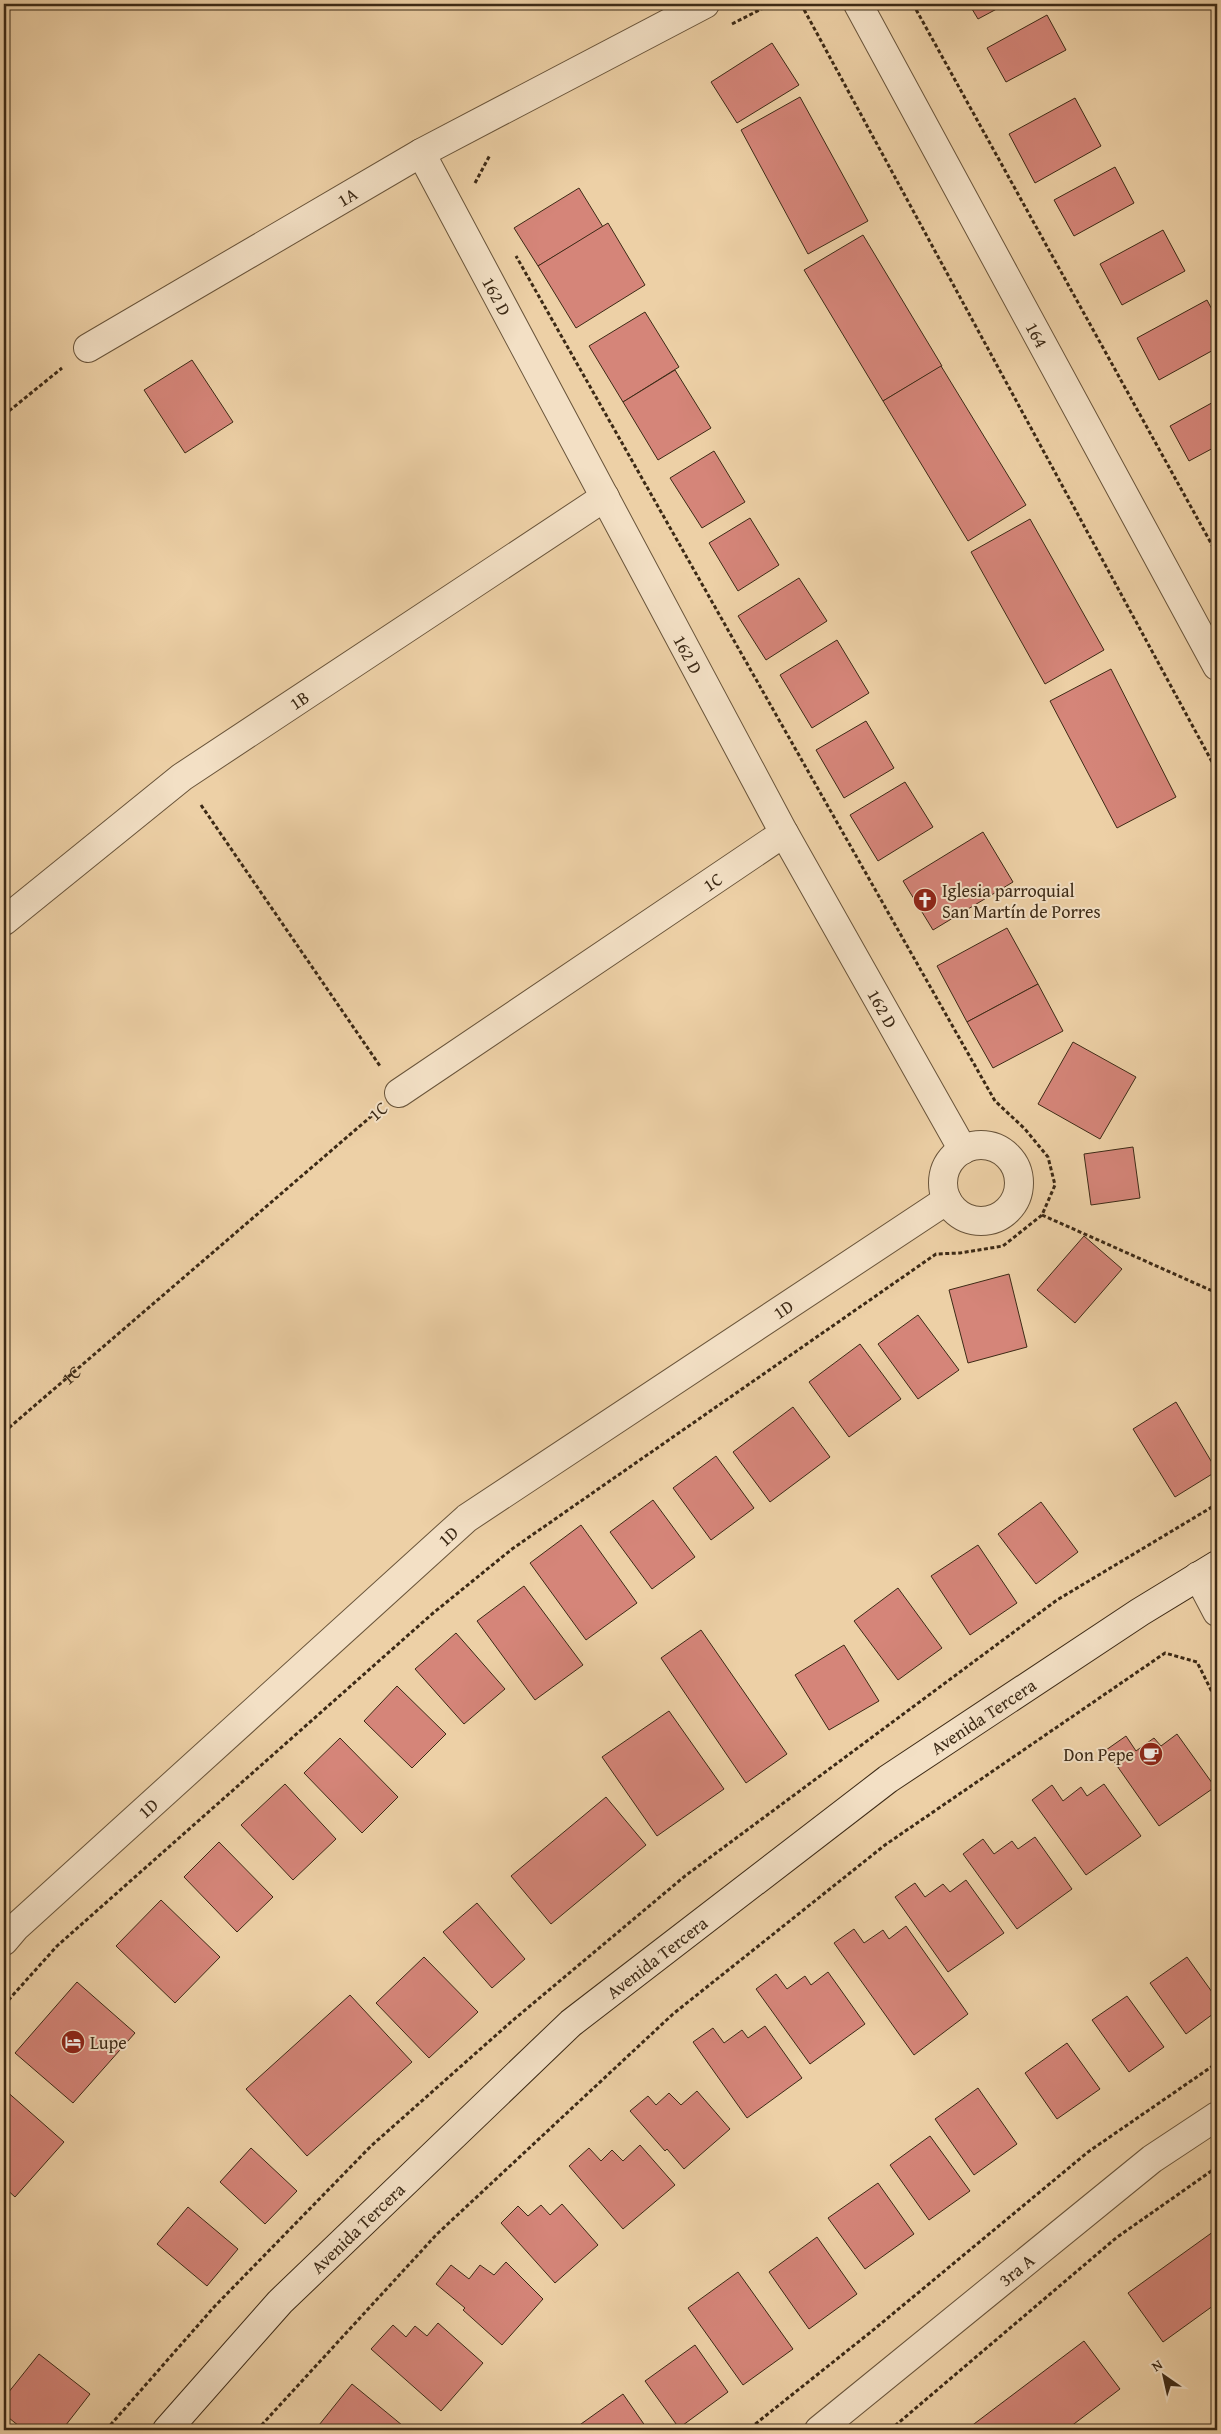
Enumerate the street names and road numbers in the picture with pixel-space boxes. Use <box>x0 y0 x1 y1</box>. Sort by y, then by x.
street label: 1A <box>332 180 362 213</box>
street label: 162 D <box>476 272 519 320</box>
street label: 164 <box>1019 317 1055 352</box>
street label: 162 D <box>667 630 710 679</box>
street label: 1B <box>283 683 314 716</box>
street label: 1C <box>697 865 728 898</box>
street label: 162 D <box>861 984 905 1033</box>
street label: 1C <box>362 1095 394 1127</box>
street label: 1D <box>767 1292 798 1326</box>
street label: 1C <box>55 1358 87 1391</box>
street label: 1D <box>431 1519 464 1552</box>
street label: Avenida Tercera <box>925 1671 1042 1761</box>
street label: 1D <box>131 1791 164 1824</box>
street label: Avenida Tercera <box>600 1909 713 2005</box>
street label: Avenida Tercera <box>304 2176 411 2280</box>
street label: 3ra A <box>992 2247 1040 2293</box>

